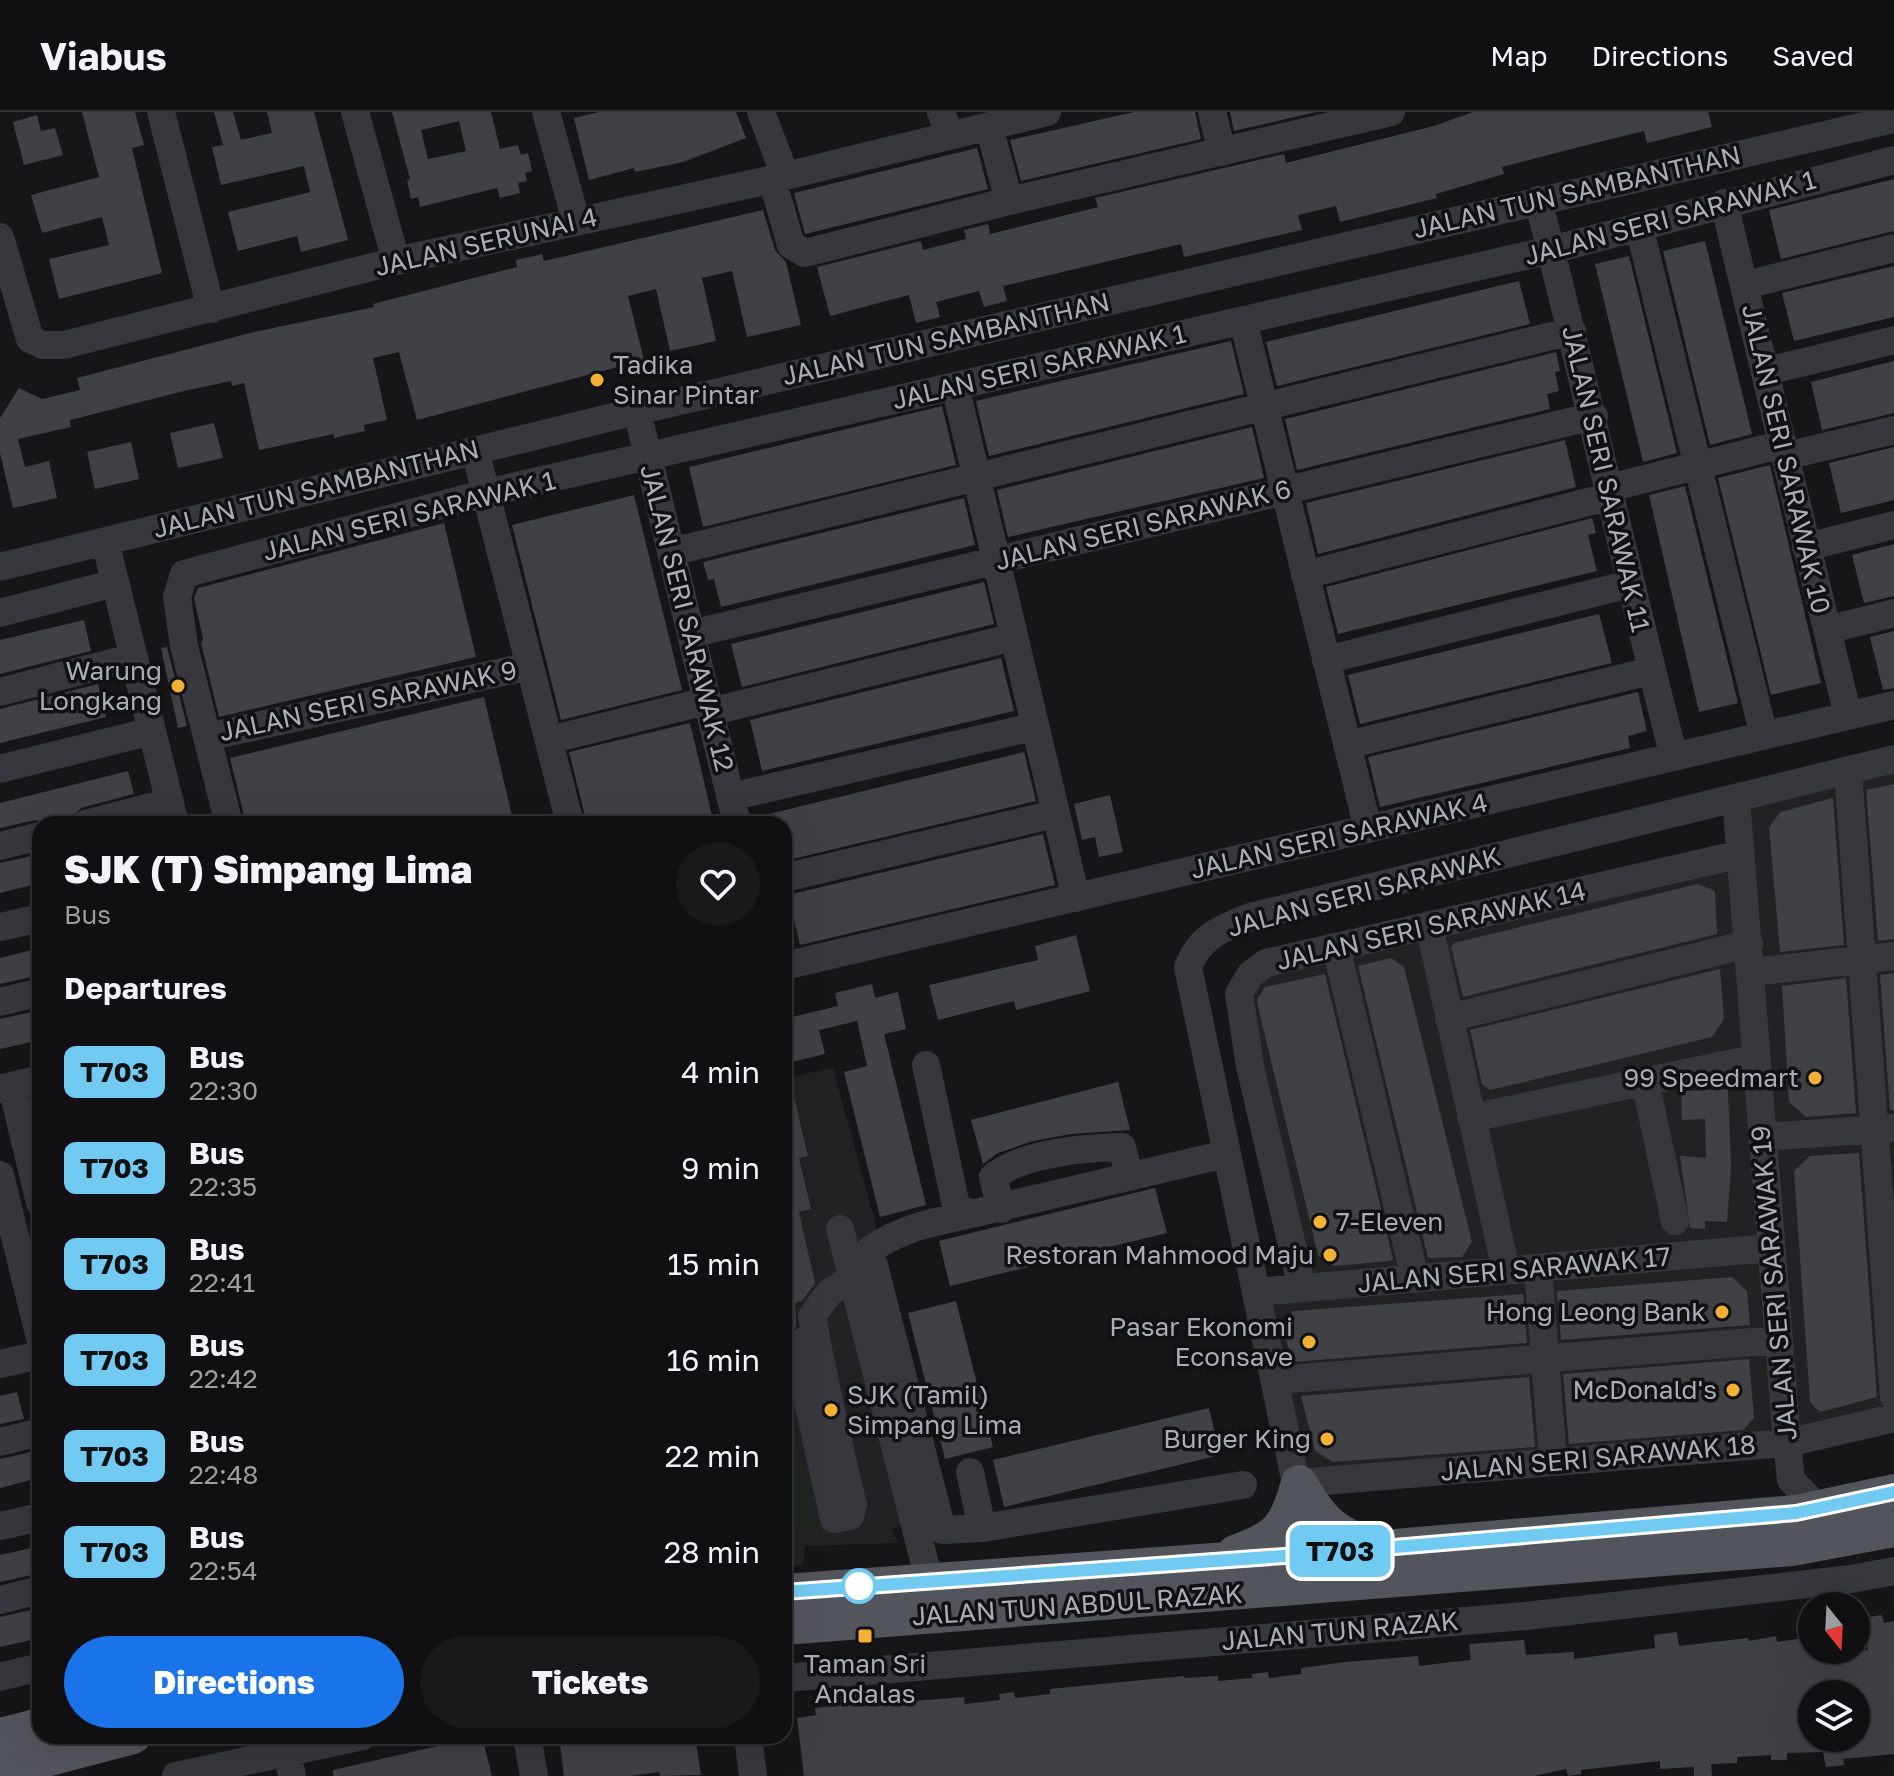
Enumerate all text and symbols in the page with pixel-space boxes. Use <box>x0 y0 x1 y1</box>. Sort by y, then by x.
text: Viabus <box>40 33 167 78</box>
text: Map <box>1490 39 1547 72</box>
text: Directions <box>1591 39 1728 72</box>
text: Saved <box>1772 39 1854 72</box>
street label: JALAN TUN SAMBANTHAN <box>1410 139 1744 244</box>
street label: JALAN SERI SARAWAK 1 <box>1521 164 1819 271</box>
street label: JALAN SERUNAI 4 <box>372 201 600 282</box>
street label: JALAN TUN SAMBANTHAN <box>779 286 1113 391</box>
street label: JALAN SERI SARAWAK 10 <box>1736 301 1837 617</box>
street label: JALAN SERI SARAWAK 1 <box>889 318 1189 415</box>
street label: JALAN SERI SARAWAK 11 <box>1556 323 1657 635</box>
place label: Tadika Sinar Pintar <box>613 349 759 410</box>
marker: Tadika Sinar Pintar <box>588 371 606 389</box>
street label: JALAN TUN SAMBANTHAN <box>150 433 482 544</box>
street label: JALAN SERI SARAWAK 12 <box>634 461 741 775</box>
street label: JALAN SERI SARAWAK 1 <box>259 464 558 567</box>
street label: JALAN SERI SARAWAK 6 <box>992 473 1294 576</box>
street label: JALAN SERI SARAWAK 9 <box>216 654 520 747</box>
place label: Warung Longkang <box>39 655 162 716</box>
marker: Warung Longkang <box>169 677 187 695</box>
street label: JALAN SERI SARAWAK 4 <box>1187 786 1490 885</box>
street label: JALAN SERI SARAWAK <box>1224 840 1504 943</box>
button: heart <box>676 842 760 926</box>
text: SJK (T) Simpang Lima <box>64 846 472 891</box>
street label: JALAN SERI SARAWAK 14 <box>1273 875 1588 976</box>
text: Bus <box>64 899 111 930</box>
text: Departures <box>64 970 227 1006</box>
text: Bus <box>189 1039 245 1075</box>
text: 4 min <box>681 1054 760 1090</box>
text: T703 <box>80 1055 149 1088</box>
place label: 99 Speedmart <box>1623 1062 1799 1093</box>
marker: 99 Speedmart <box>1806 1069 1824 1087</box>
text: 22:30 <box>189 1075 258 1106</box>
street label: JALAN SERI SARAWAK 19 <box>1744 1124 1803 1442</box>
text: Bus <box>189 1135 245 1171</box>
text: 9 min <box>681 1150 760 1186</box>
text: T703 <box>80 1151 149 1184</box>
text: 22:35 <box>189 1171 257 1202</box>
place label: 7-Eleven <box>1336 1206 1443 1237</box>
marker: 7-Eleven <box>1311 1213 1329 1231</box>
text: Bus <box>189 1231 245 1267</box>
place label: Restoran Mahmood Maju <box>1005 1239 1314 1270</box>
street label: JALAN SERI SARAWAK 17 <box>1356 1240 1672 1299</box>
text: 15 min <box>668 1246 760 1282</box>
marker: Restoran Mahmood Maju <box>1321 1246 1339 1264</box>
text: T703 <box>80 1247 149 1280</box>
text: 22:41 <box>189 1267 255 1298</box>
place label: Hong Leong Bank <box>1486 1296 1706 1327</box>
marker: Hong Leong Bank <box>1713 1303 1731 1321</box>
place label: Pasar Ekonomi Econsave <box>1109 1311 1293 1372</box>
text: Bus <box>189 1327 245 1363</box>
marker: Pasar Ekonomi Econsave <box>1300 1333 1318 1351</box>
text: 16 min <box>667 1342 760 1378</box>
text: T703 <box>80 1343 149 1376</box>
text: 22:42 <box>189 1363 258 1394</box>
place label: McDonald's <box>1572 1374 1717 1405</box>
place label: SJK (Tamil) Simpang Lima <box>847 1379 1022 1440</box>
marker: McDonald's <box>1724 1381 1742 1399</box>
marker: SJK (Tamil) Simpang Lima <box>822 1401 840 1419</box>
text: Bus <box>189 1423 245 1459</box>
place label: Burger King <box>1163 1423 1311 1454</box>
street label: JALAN SERI SARAWAK 18 <box>1439 1428 1757 1487</box>
marker: Burger King <box>1318 1430 1336 1448</box>
text: 22 min <box>665 1438 760 1474</box>
text: T703 <box>80 1439 149 1472</box>
text: 22:48 <box>189 1459 258 1490</box>
text: Bus <box>189 1519 245 1555</box>
line badge: T703 <box>1284 1525 1396 1577</box>
text: 28 min <box>664 1534 760 1570</box>
text: T703 <box>1306 1534 1374 1567</box>
text: T703 <box>80 1535 149 1568</box>
text: 22:54 <box>189 1555 258 1586</box>
unlabelled marker <box>842 1569 876 1603</box>
street label: JALAN TUN ABDUL RAZAK <box>911 1577 1243 1632</box>
north arrow <box>1798 1592 1870 1664</box>
map controls <box>1798 1592 1870 1752</box>
street label: JALAN TUN RAZAK <box>1220 1605 1460 1656</box>
marker: Taman Sri Andalas <box>856 1627 874 1645</box>
button: Directions <box>64 1636 404 1728</box>
button: Tickets <box>420 1636 760 1728</box>
place label: Taman Sri Andalas <box>804 1648 926 1709</box>
button: layers <box>1798 1680 1870 1752</box>

